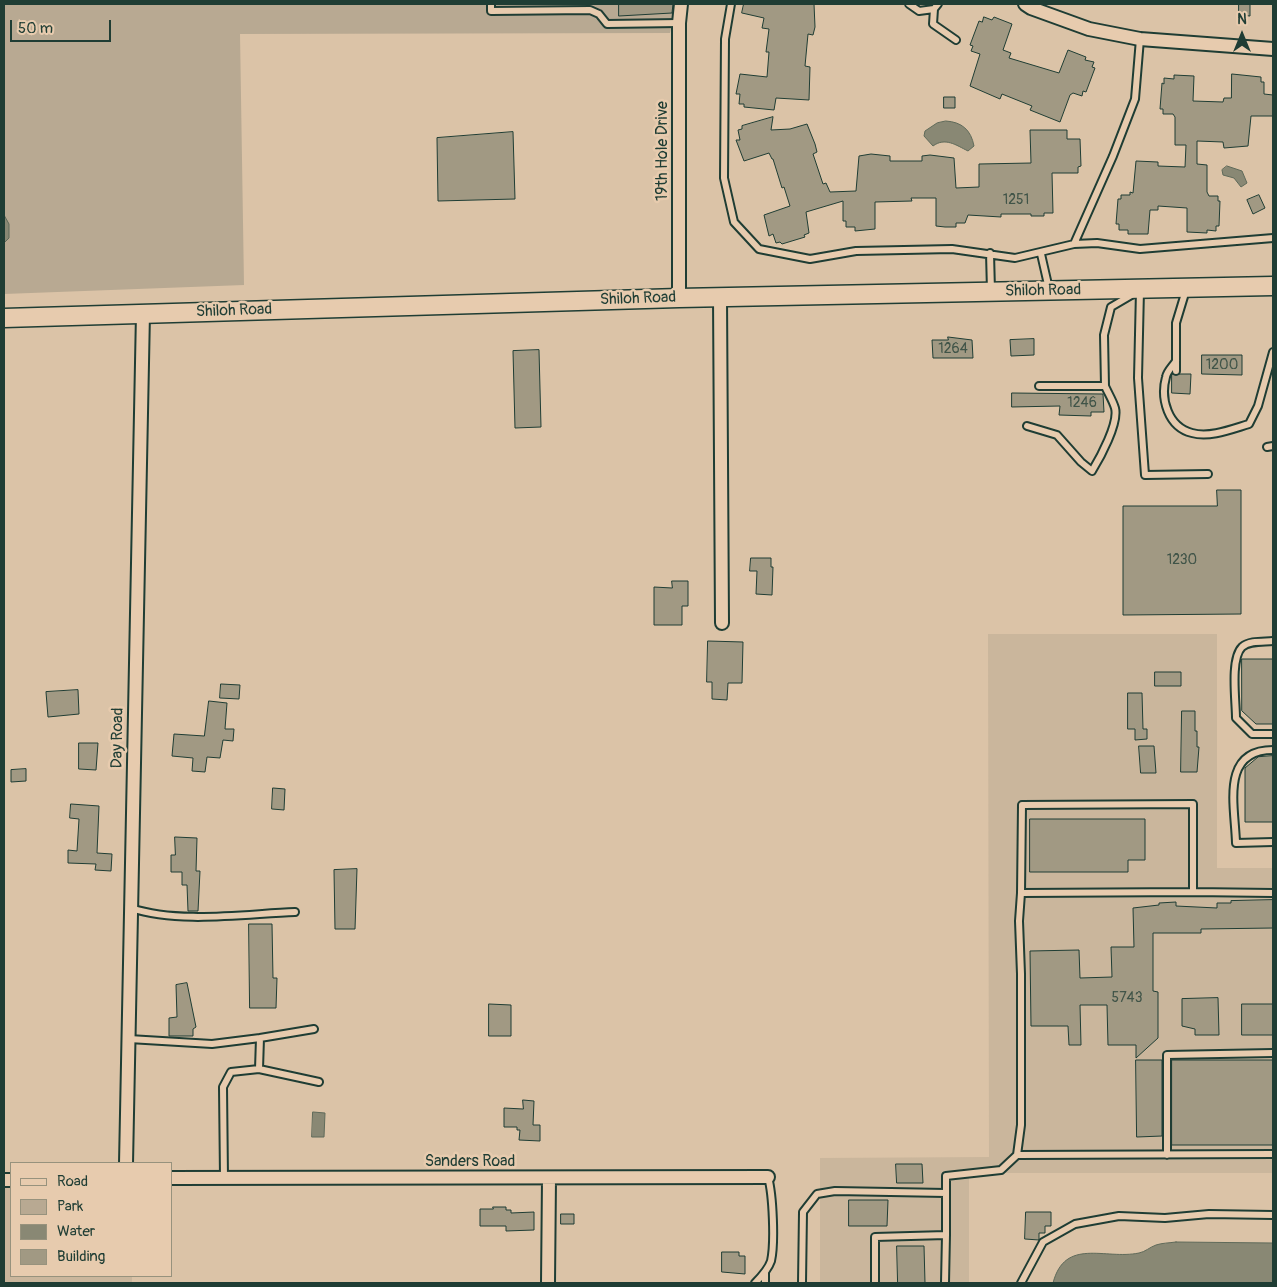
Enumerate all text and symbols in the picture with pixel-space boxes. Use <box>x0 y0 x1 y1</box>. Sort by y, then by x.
scale bar <box>12 10 114 42</box>
north arrow <box>1217 10 1267 60</box>
text: N <box>1237 11 1247 28</box>
text: 50 m <box>18 19 53 38</box>
street label: 19th Hole Drive <box>653 101 673 201</box>
house number: 1251 <box>1003 192 1029 208</box>
street label: Shiloh Road <box>1005 281 1081 301</box>
street label: Shiloh Road <box>600 288 676 310</box>
street label: Shiloh Road <box>196 300 272 322</box>
house number: 1264 <box>938 341 968 357</box>
house number: 1200 <box>1206 357 1238 373</box>
house number: 1246 <box>1067 395 1097 411</box>
house number: 1230 <box>1167 552 1197 568</box>
street label: Day Road <box>108 707 128 769</box>
house number: 5743 <box>1112 990 1142 1006</box>
street label: Sanders Road <box>425 1152 515 1172</box>
legend <box>10 1162 172 1277</box>
text: Road <box>57 1172 88 1191</box>
text: Park <box>57 1197 83 1216</box>
text: Water <box>57 1222 95 1241</box>
text: Building <box>57 1247 105 1266</box>

